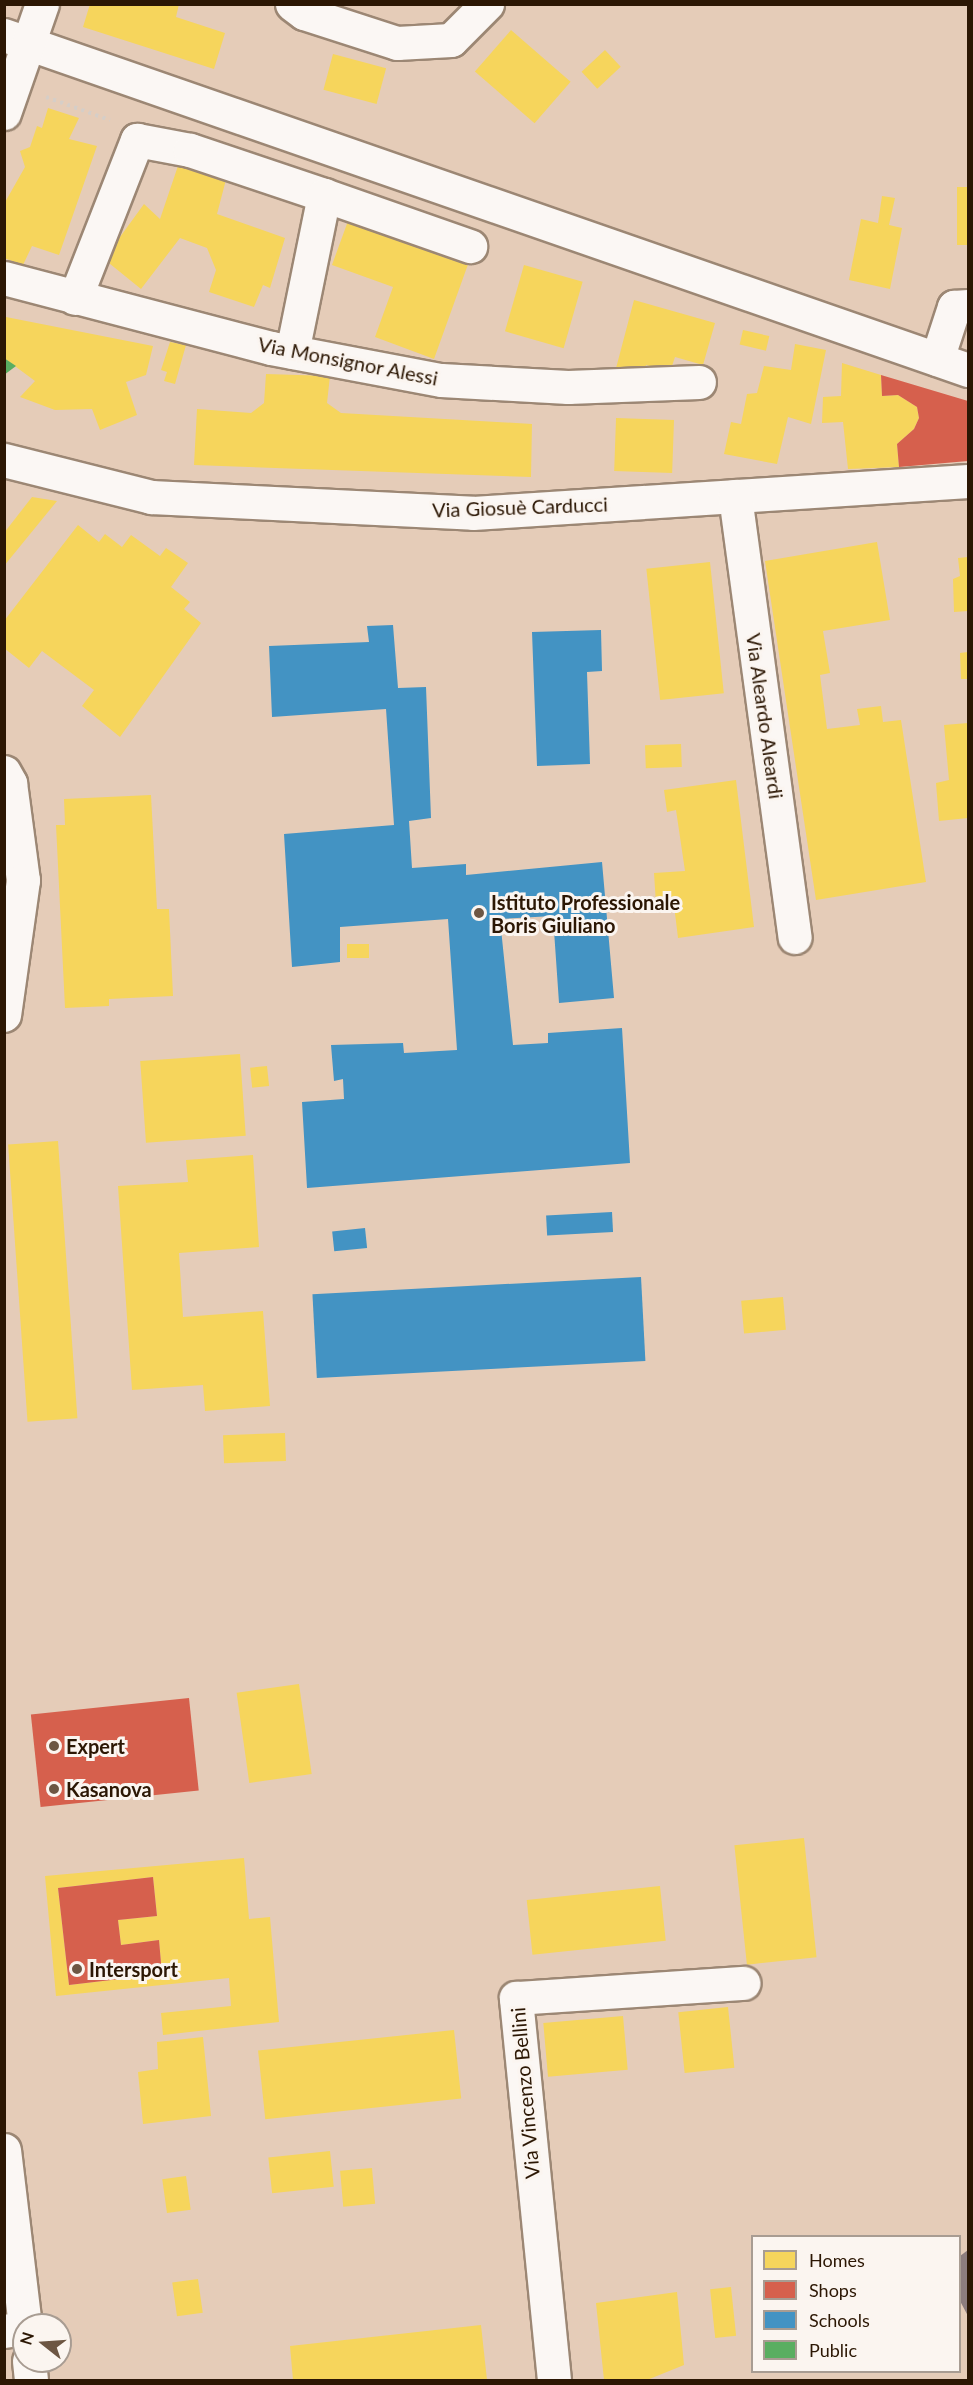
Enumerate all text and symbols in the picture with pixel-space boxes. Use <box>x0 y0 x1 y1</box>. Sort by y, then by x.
street label: Via Monsignor Alessi <box>255 332 441 390</box>
street label: Via Giosuè Carducci <box>432 492 608 522</box>
street label: Via Aleardo Aleardi <box>741 631 789 801</box>
place label: Istituto Professionale Boris Giuliano <box>491 890 680 937</box>
marker: Istituto Professionale Boris Giuliano <box>472 906 486 920</box>
place label: Expert <box>66 1734 125 1758</box>
marker: Expert <box>47 1739 61 1753</box>
place label: Kasanova <box>66 1777 152 1801</box>
marker: Kasanova <box>47 1782 61 1796</box>
place label: Intersport <box>89 1957 178 1981</box>
marker: Intersport <box>70 1962 84 1976</box>
street label: Via Vincenzo Bellini <box>506 2006 544 2180</box>
legend <box>751 2235 961 2373</box>
text: Homes <box>809 2249 865 2271</box>
text: Shops <box>809 2279 857 2301</box>
text: Schools <box>809 2309 870 2331</box>
north arrow <box>12 2313 72 2373</box>
text: N <box>15 2330 37 2347</box>
text: Public <box>809 2339 857 2361</box>

